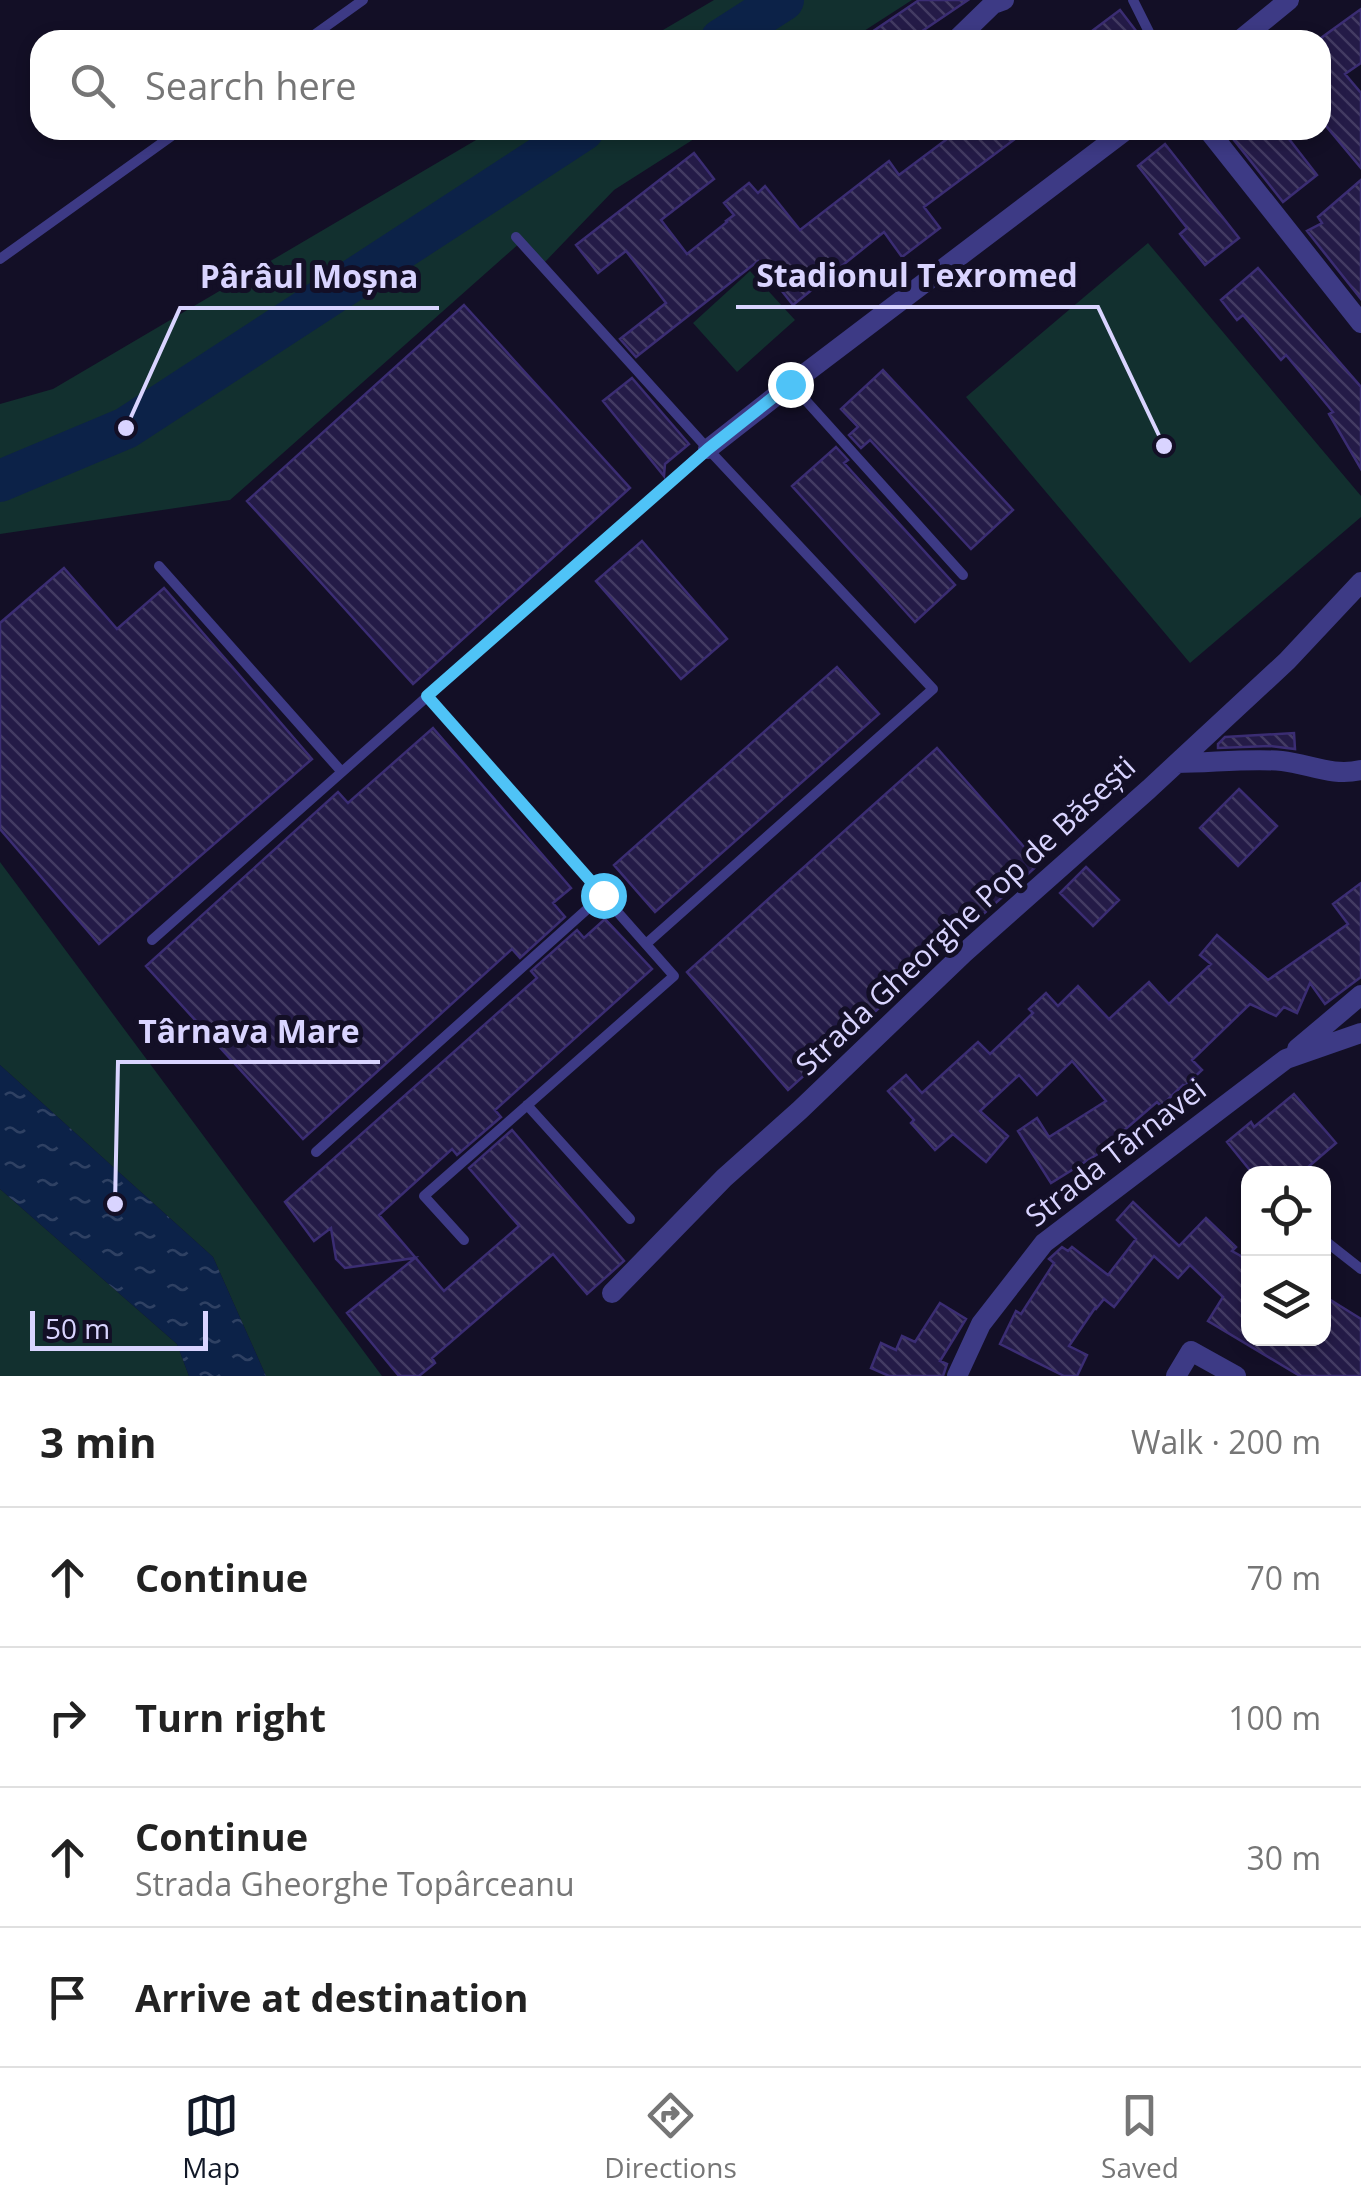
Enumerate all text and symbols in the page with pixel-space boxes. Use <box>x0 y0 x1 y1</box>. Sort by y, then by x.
search box <box>30 30 1331 140</box>
icon: search <box>65 58 120 113</box>
text: Search here <box>145 59 357 111</box>
callout: Stadionul Texromed <box>736 245 1098 307</box>
callout: Pârâul Moșna <box>180 246 439 308</box>
text: Stadionul Texromed <box>756 253 1078 296</box>
text: Pârâul Moșna <box>200 254 418 297</box>
route end <box>768 362 814 408</box>
street label: Strada Gheorghe Pop de Băsești <box>786 746 1144 1084</box>
route start <box>581 873 627 919</box>
callout: Târnava Mare <box>118 1000 380 1062</box>
text: Târnava Mare <box>138 1009 360 1052</box>
street label: Strada Târnavei <box>1016 1068 1214 1235</box>
map controls <box>1241 1166 1331 1346</box>
button: locate <box>1241 1166 1331 1256</box>
button: layers <box>1241 1256 1331 1346</box>
scale bar <box>30 1306 208 1350</box>
text: 50 m <box>45 1309 110 1347</box>
text: 3 min <box>40 1413 157 1470</box>
text: Walk · 200 m <box>1131 1420 1321 1463</box>
icon: ahead <box>40 1550 95 1605</box>
text: Continue <box>135 1551 308 1603</box>
text: 70 m <box>1246 1556 1321 1599</box>
icon: right <box>40 1690 95 1745</box>
text: Turn right <box>135 1691 326 1743</box>
text: 100 m <box>1228 1696 1321 1739</box>
text: Continue <box>135 1810 308 1862</box>
icon: ahead <box>40 1830 95 1885</box>
text: 30 m <box>1246 1836 1321 1879</box>
text: Strada Gheorghe Topârceanu <box>135 1862 575 1905</box>
icon: arrive <box>40 1970 95 2025</box>
text: Arrive at destination <box>135 1971 529 2023</box>
tab: Map <box>182 2088 240 2186</box>
tab: Directions <box>604 2088 737 2186</box>
tab: Saved <box>1101 2088 1179 2186</box>

